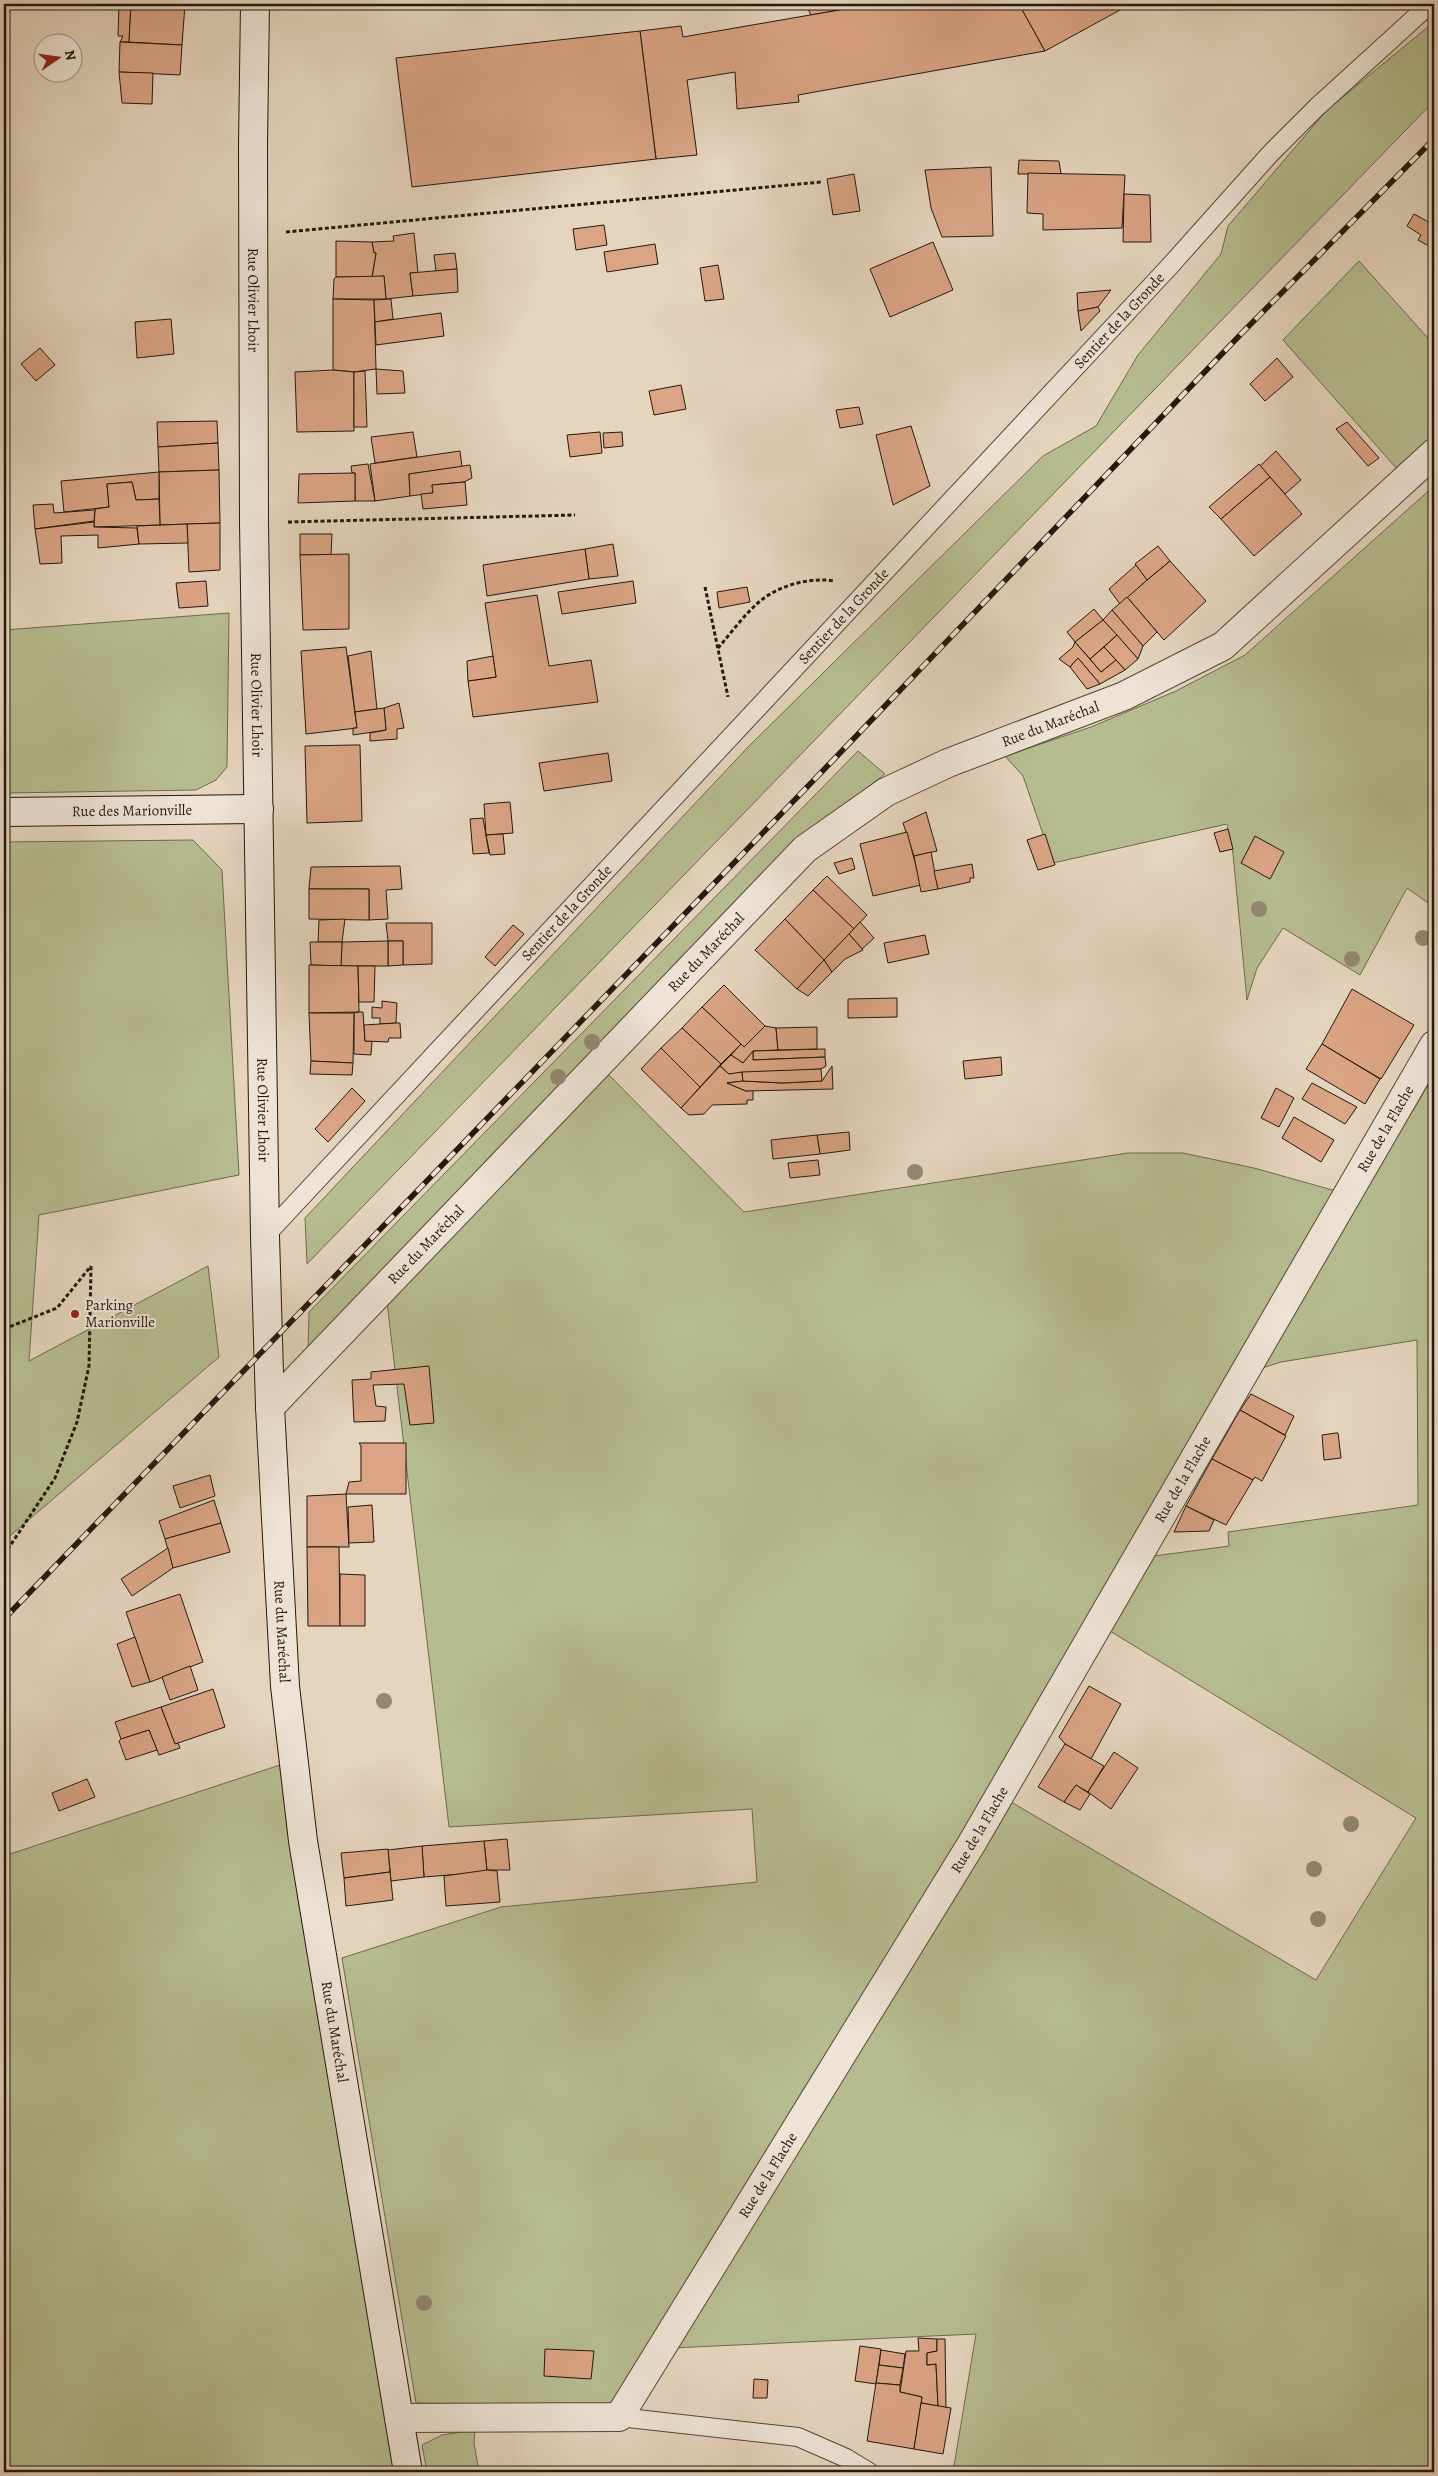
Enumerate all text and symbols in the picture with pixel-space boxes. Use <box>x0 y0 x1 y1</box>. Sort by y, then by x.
north arrow <box>32 32 82 82</box>
text: N <box>60 48 81 62</box>
street label: Rue Olivier Lhoir <box>243 248 264 352</box>
street label: Sentier de la Gronde <box>1069 268 1169 373</box>
street label: Sentier de la Gronde <box>794 563 893 668</box>
street label: Rue Olivier Lhoir <box>246 653 268 758</box>
street label: Rue du Maréchal <box>999 696 1102 752</box>
street label: Rue des Marionville <box>72 800 193 821</box>
street label: Sentier de la Gronde <box>517 860 616 965</box>
street label: Rue du Maréchal <box>663 908 749 996</box>
street label: Rue Olivier Lhoir <box>252 1058 274 1162</box>
street label: Rue de la Flache <box>1352 1081 1419 1176</box>
street label: Rue du Maréchal <box>383 1200 469 1289</box>
place label: Parking Marionville <box>85 1295 155 1332</box>
marker: Parking Marionville <box>69 1308 81 1320</box>
street label: Rue de la Flache <box>1149 1432 1216 1527</box>
street label: Rue du Maréchal <box>269 1580 295 1684</box>
street label: Rue de la Flache <box>946 1782 1013 1877</box>
street label: Rue du Maréchal <box>316 1979 353 2084</box>
street label: Rue de la Flache <box>734 2128 802 2222</box>

